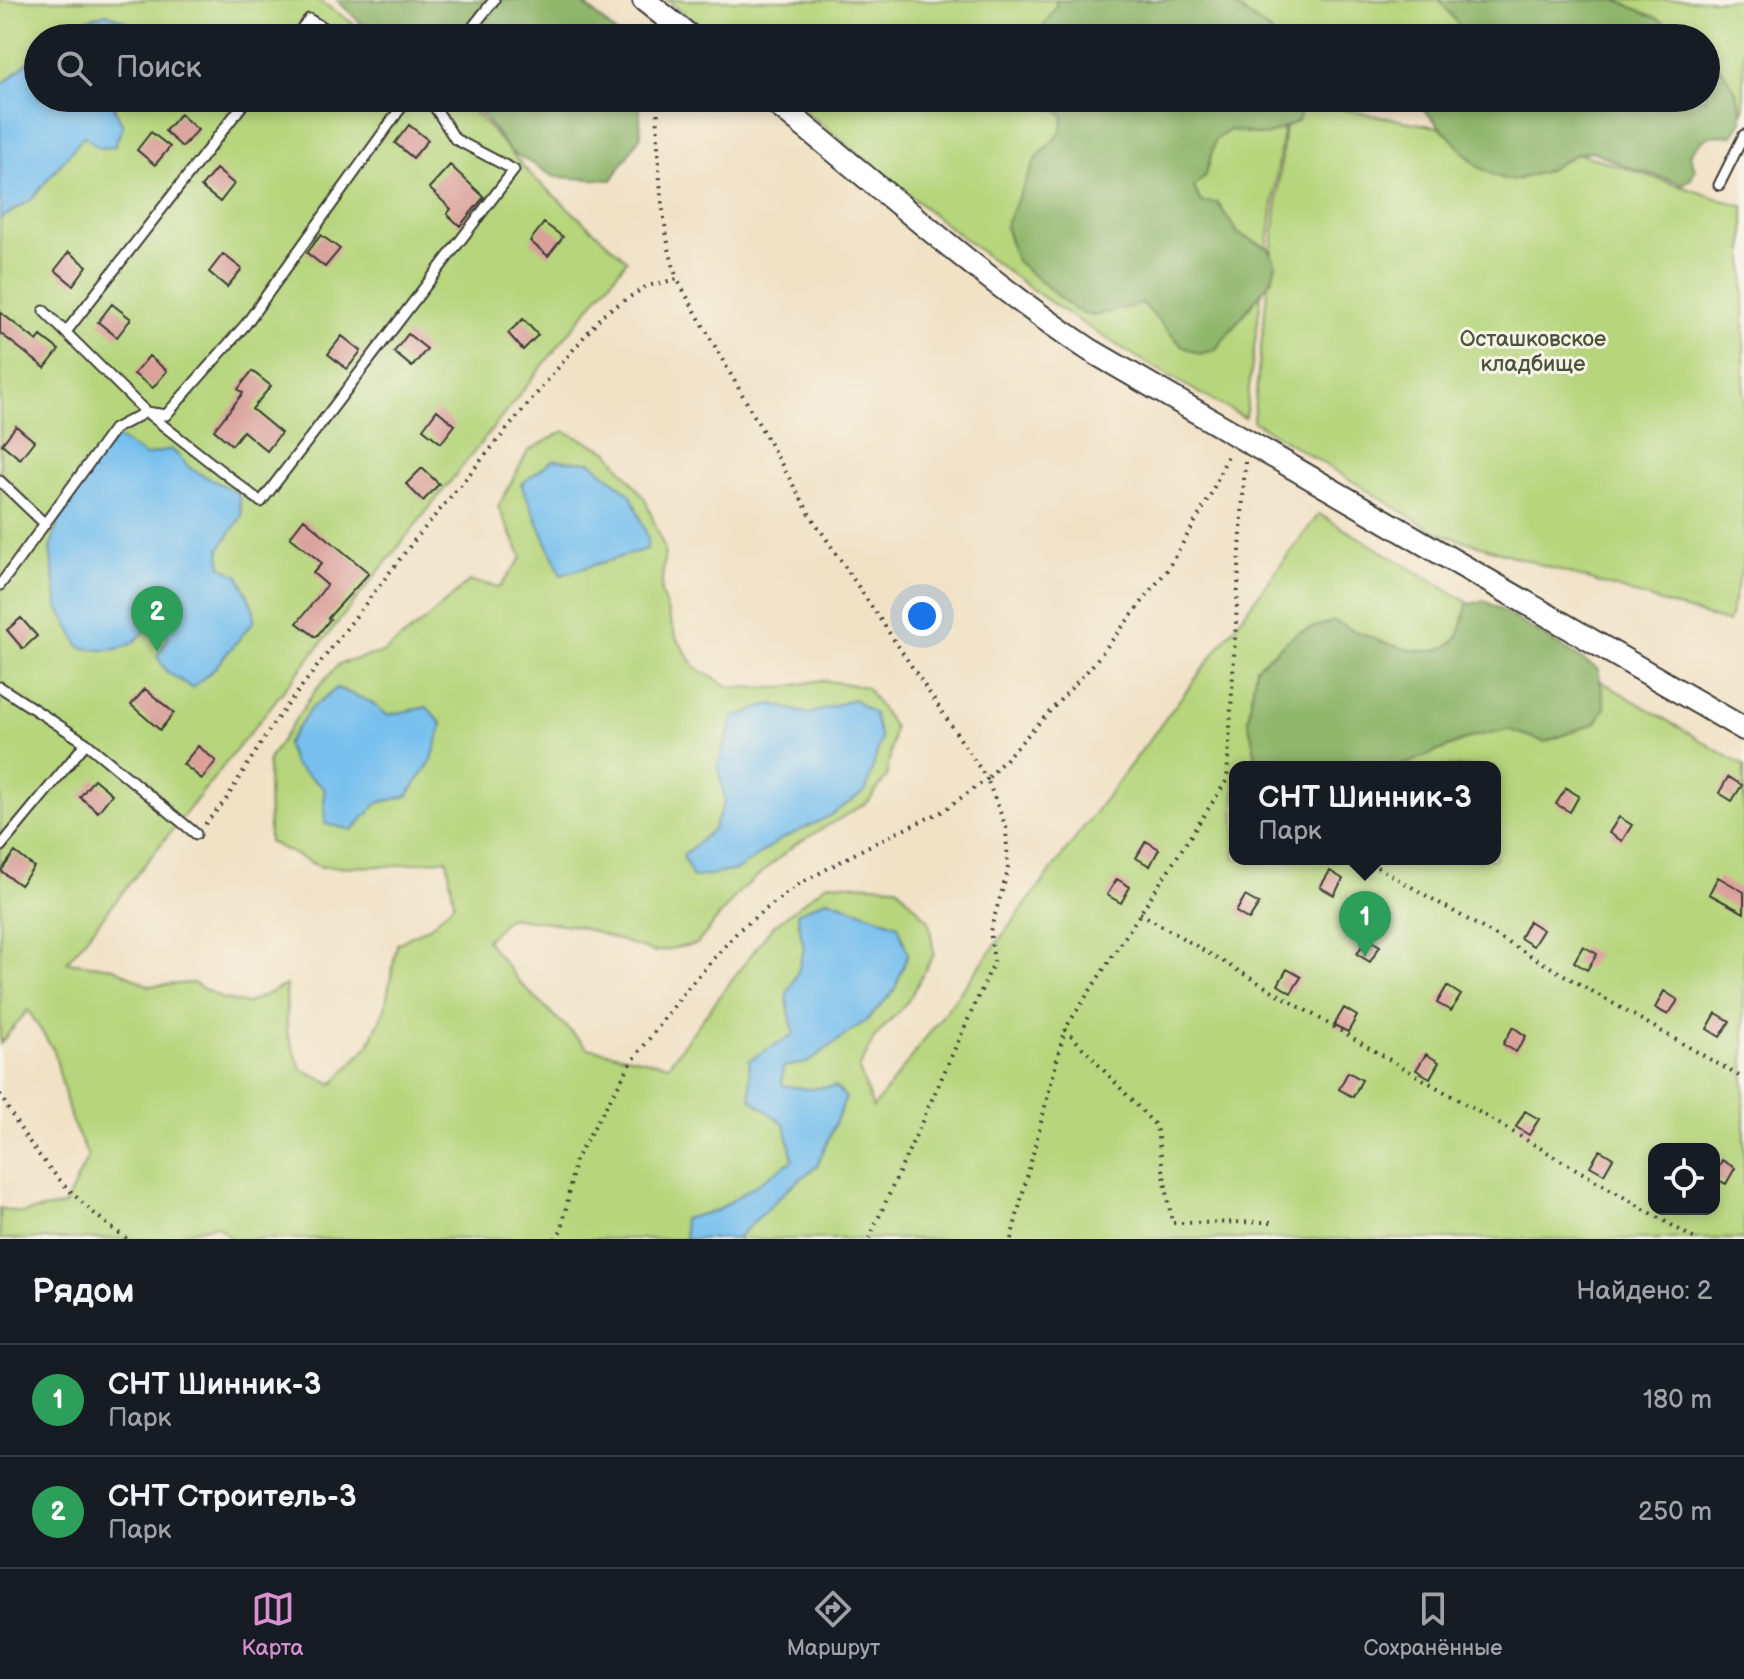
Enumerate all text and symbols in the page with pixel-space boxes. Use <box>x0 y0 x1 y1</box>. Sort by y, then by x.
search box <box>24 24 1720 112</box>
icon: search <box>52 46 96 90</box>
text: Поиск <box>116 50 202 86</box>
park label: Осташковское кладбище <box>1460 326 1606 378</box>
pin: 2 <box>131 586 183 652</box>
your location <box>902 596 942 636</box>
popup <box>1229 761 1501 865</box>
text: СНТ Шинник-3 <box>1258 780 1472 816</box>
text: Парк <box>1258 816 1322 847</box>
pin: 1 <box>1339 891 1391 957</box>
map controls <box>1648 1143 1720 1215</box>
button: locate <box>1648 1143 1720 1215</box>
text: Рядом <box>32 1271 134 1312</box>
text: Найдено: 2 <box>1576 1276 1712 1307</box>
text: СНТ Шинник-3 <box>108 1367 321 1403</box>
text: 1 <box>53 1385 63 1416</box>
text: 180 m <box>1643 1385 1712 1416</box>
text: Парк <box>108 1403 171 1434</box>
text: СНТ Строитель-3 <box>108 1479 356 1515</box>
text: 2 <box>50 1497 66 1528</box>
text: 250 m <box>1638 1497 1712 1528</box>
text: Парк <box>108 1515 171 1546</box>
tab: Карта <box>242 1587 304 1662</box>
tab: Маршрут <box>787 1587 880 1662</box>
tab: Сохранённые <box>1363 1587 1502 1662</box>

